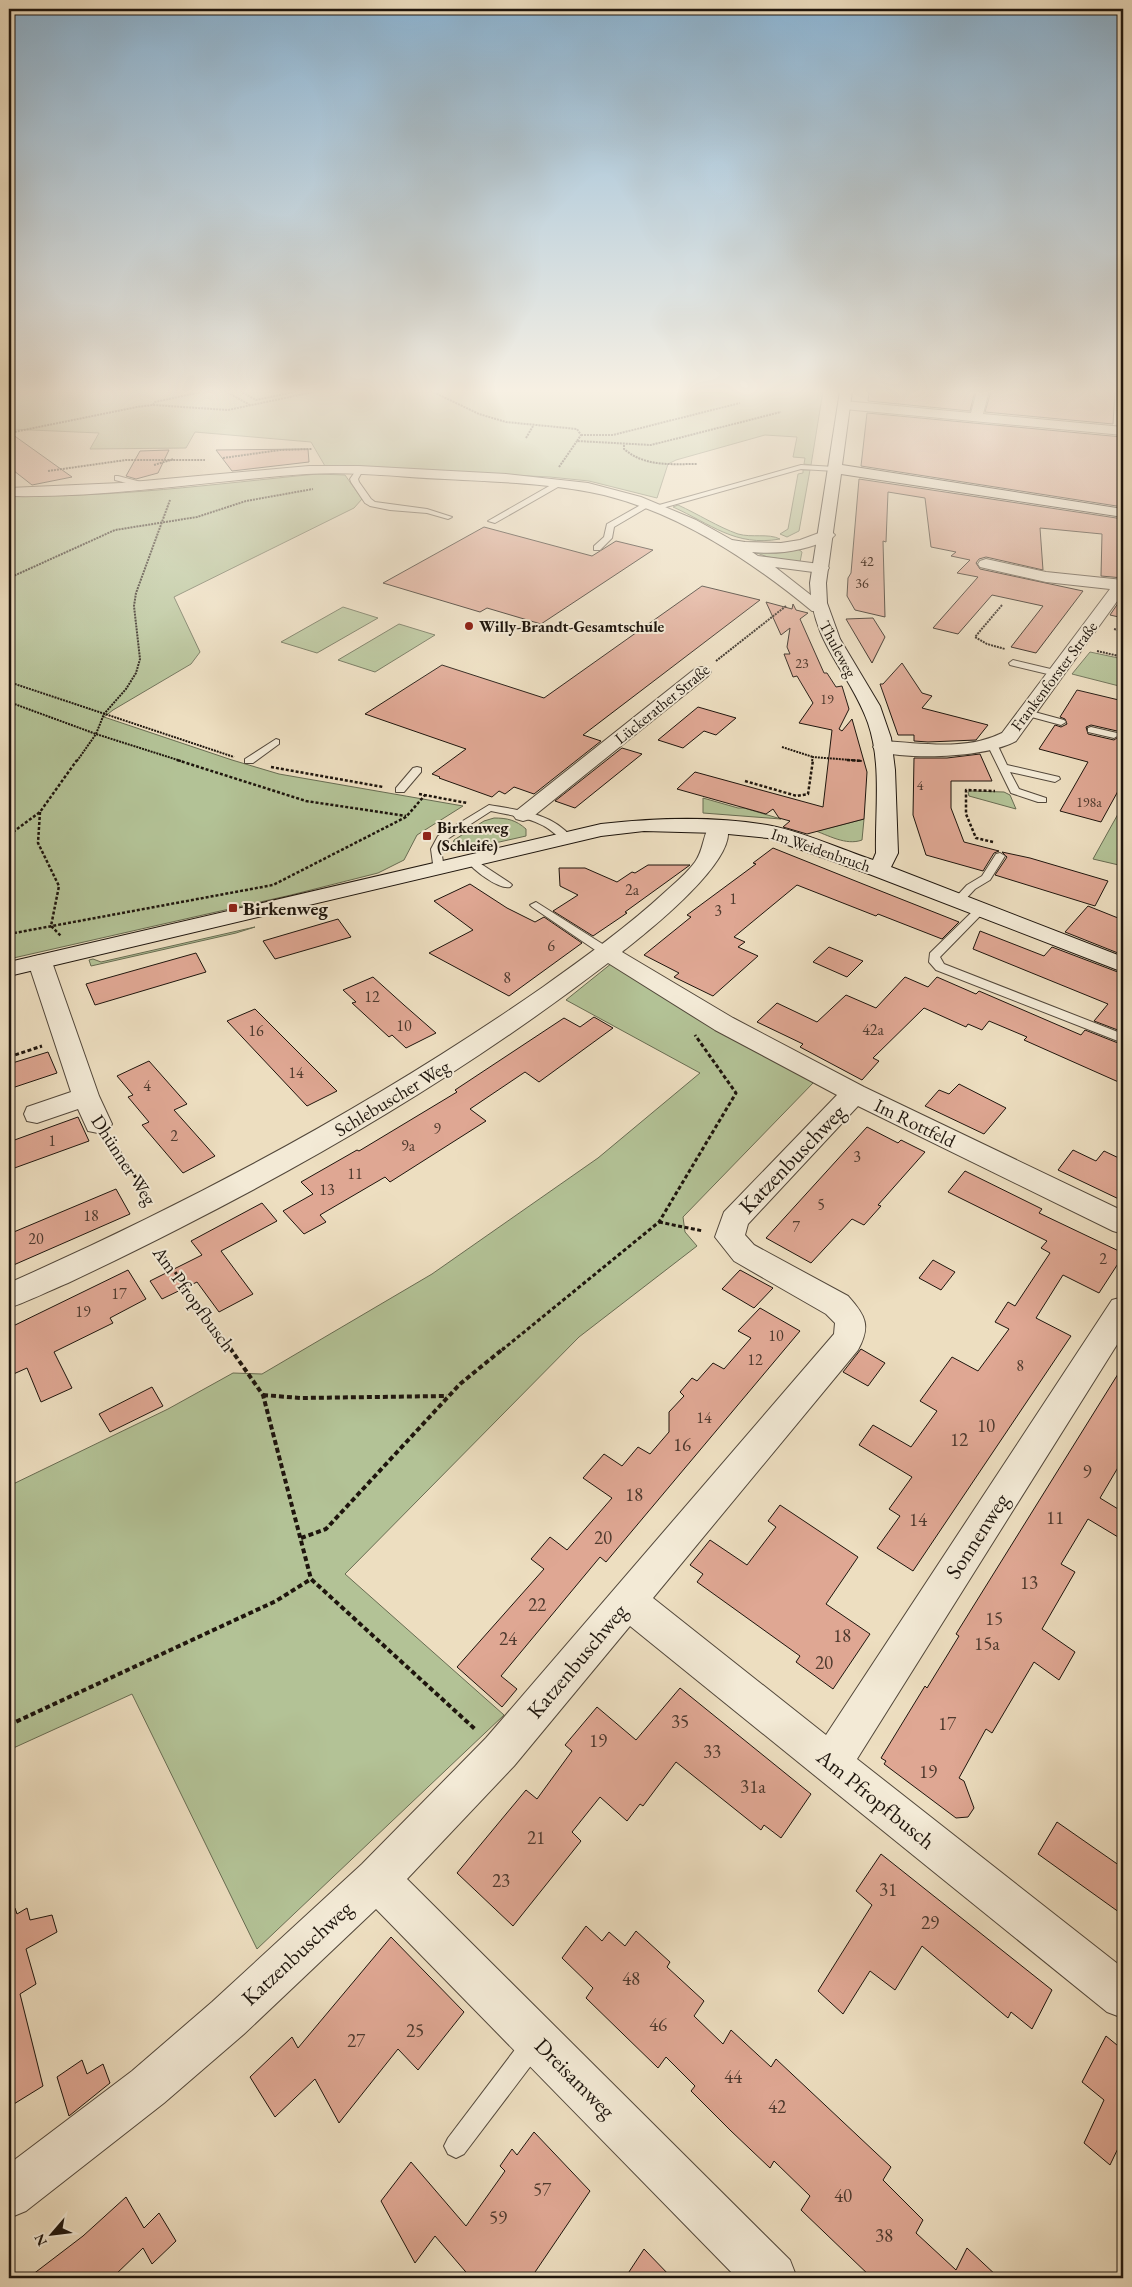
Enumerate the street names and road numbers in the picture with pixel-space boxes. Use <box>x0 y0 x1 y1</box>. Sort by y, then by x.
street label: Thuleweg <box>814 617 862 682</box>
street label: Frankenforster Straße <box>1006 617 1102 735</box>
street label: Lückerather Straße <box>610 659 714 749</box>
street label: Im Weidenbruch <box>768 823 874 877</box>
street label: Schlebuscher Weg <box>330 1053 455 1142</box>
street label: Im Rottfeld <box>870 1093 960 1153</box>
street label: Katzenbuschweg <box>732 1098 852 1220</box>
street label: Dhünner Weg <box>85 1110 163 1211</box>
street label: Am Pfropfbusch <box>147 1240 241 1357</box>
street label: Sonnenweg <box>939 1487 1016 1584</box>
street label: Katzenbuschweg <box>520 1597 634 1725</box>
street label: Am Pfropfbusch <box>810 1742 941 1856</box>
street label: Katzenbuschweg <box>235 1894 359 2012</box>
street label: Dreisamweg <box>528 2031 622 2125</box>

